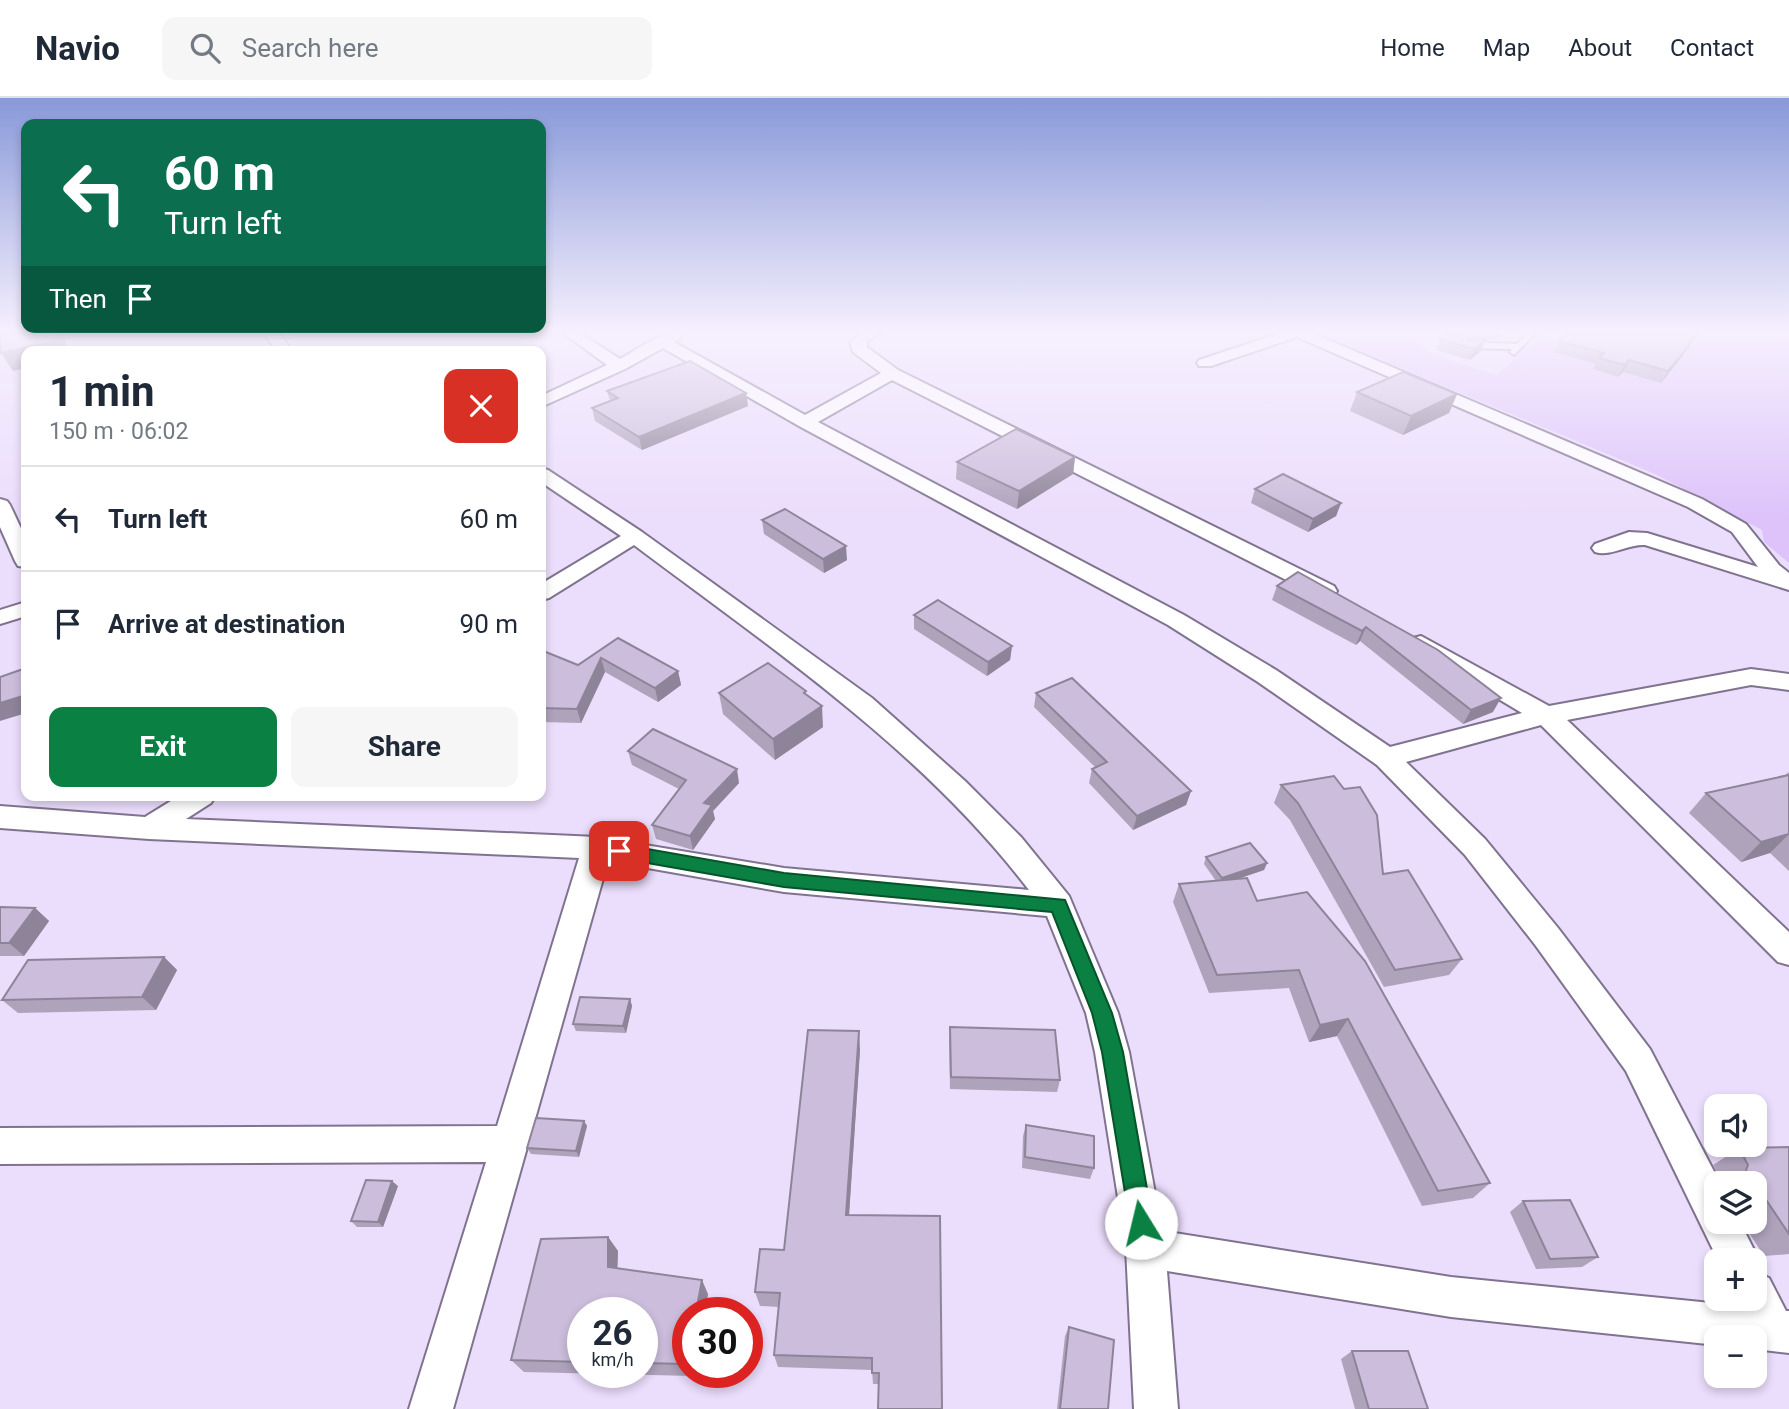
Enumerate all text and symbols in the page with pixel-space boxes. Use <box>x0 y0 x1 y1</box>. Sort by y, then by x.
search box <box>162 17 652 80</box>
text: Navio <box>35 29 120 68</box>
icon: search <box>186 29 224 67</box>
text: Search here <box>242 33 379 63</box>
text: Home <box>1380 34 1445 62</box>
text: Map <box>1483 34 1530 62</box>
text: About <box>1568 34 1632 62</box>
text: Contact <box>1670 34 1754 62</box>
text: 60 m <box>164 145 275 202</box>
icon: left <box>49 147 140 238</box>
text: Turn left <box>164 204 282 242</box>
icon: arrive <box>121 280 159 318</box>
text: Then <box>49 284 107 314</box>
text: 1 min <box>49 367 155 416</box>
button: close <box>444 369 518 443</box>
text: 150 m · 06:02 <box>49 418 188 445</box>
icon: left <box>49 500 87 538</box>
text: Turn left <box>108 504 207 534</box>
text: 60 m <box>460 504 518 534</box>
icon: arrive <box>49 605 87 643</box>
text: Arrive at destination <box>108 609 345 639</box>
text: 90 m <box>460 609 518 639</box>
button: Exit <box>49 707 277 787</box>
button: Share <box>291 707 518 787</box>
pin <box>589 821 649 881</box>
icon: arrive <box>600 832 638 870</box>
map controls <box>1704 1094 1767 1388</box>
button: sound <box>1704 1094 1767 1157</box>
button: layers <box>1704 1171 1767 1234</box>
position arrow <box>1104 1186 1178 1260</box>
button: + <box>1704 1248 1767 1311</box>
speed limit sign: 30 <box>672 1297 763 1388</box>
text: 26 <box>592 1313 633 1354</box>
button: − <box>1704 1325 1767 1388</box>
text: km/h <box>591 1349 634 1370</box>

